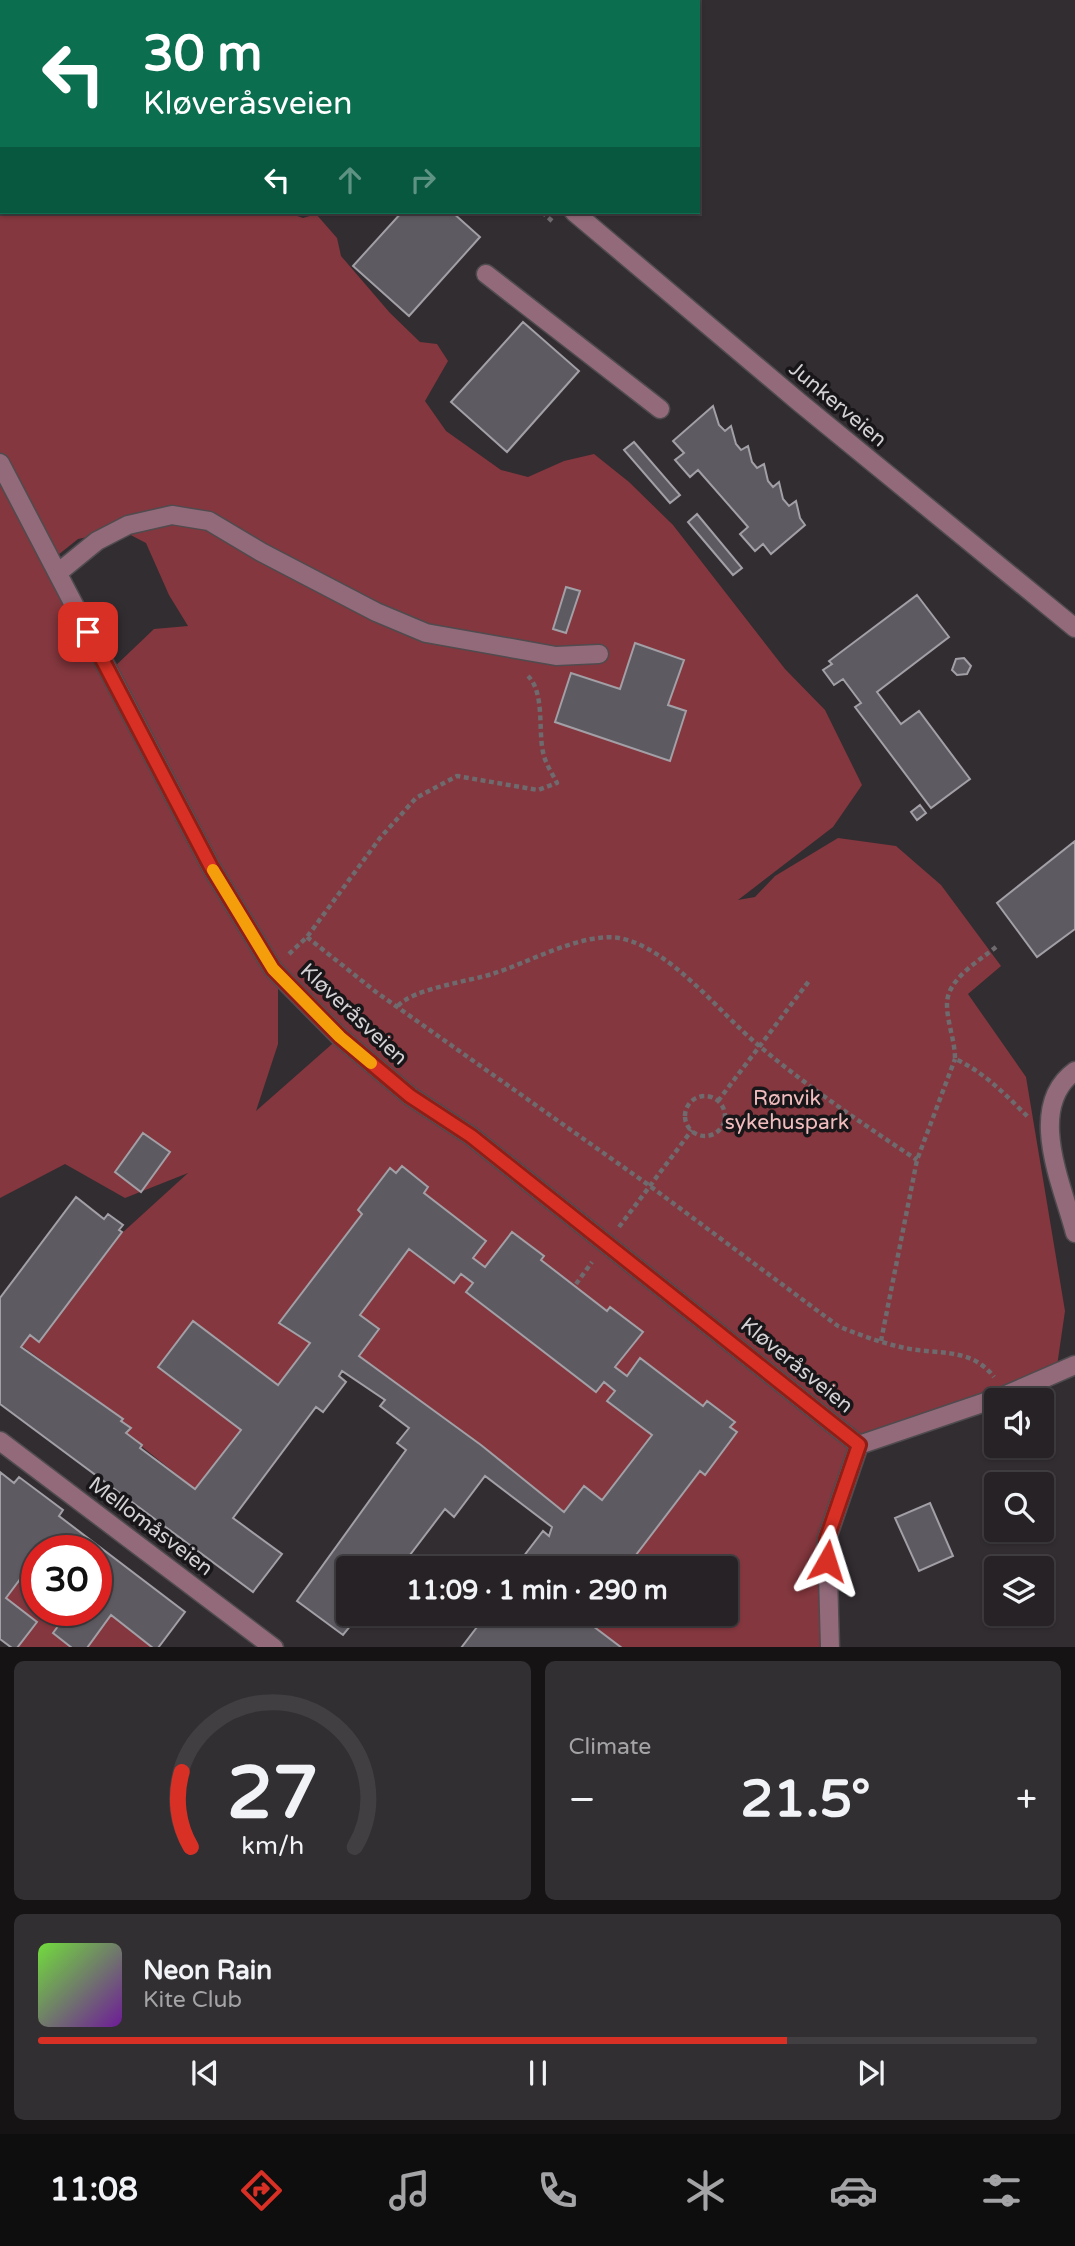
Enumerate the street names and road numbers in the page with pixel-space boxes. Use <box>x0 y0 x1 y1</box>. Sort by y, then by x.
street label: Junkerveien <box>784 356 891 452</box>
street label: Kløveråsveien <box>295 958 412 1070</box>
street label: Kløveråsveien <box>735 1312 858 1418</box>
street label: Mellomåsveien <box>84 1472 218 1581</box>

